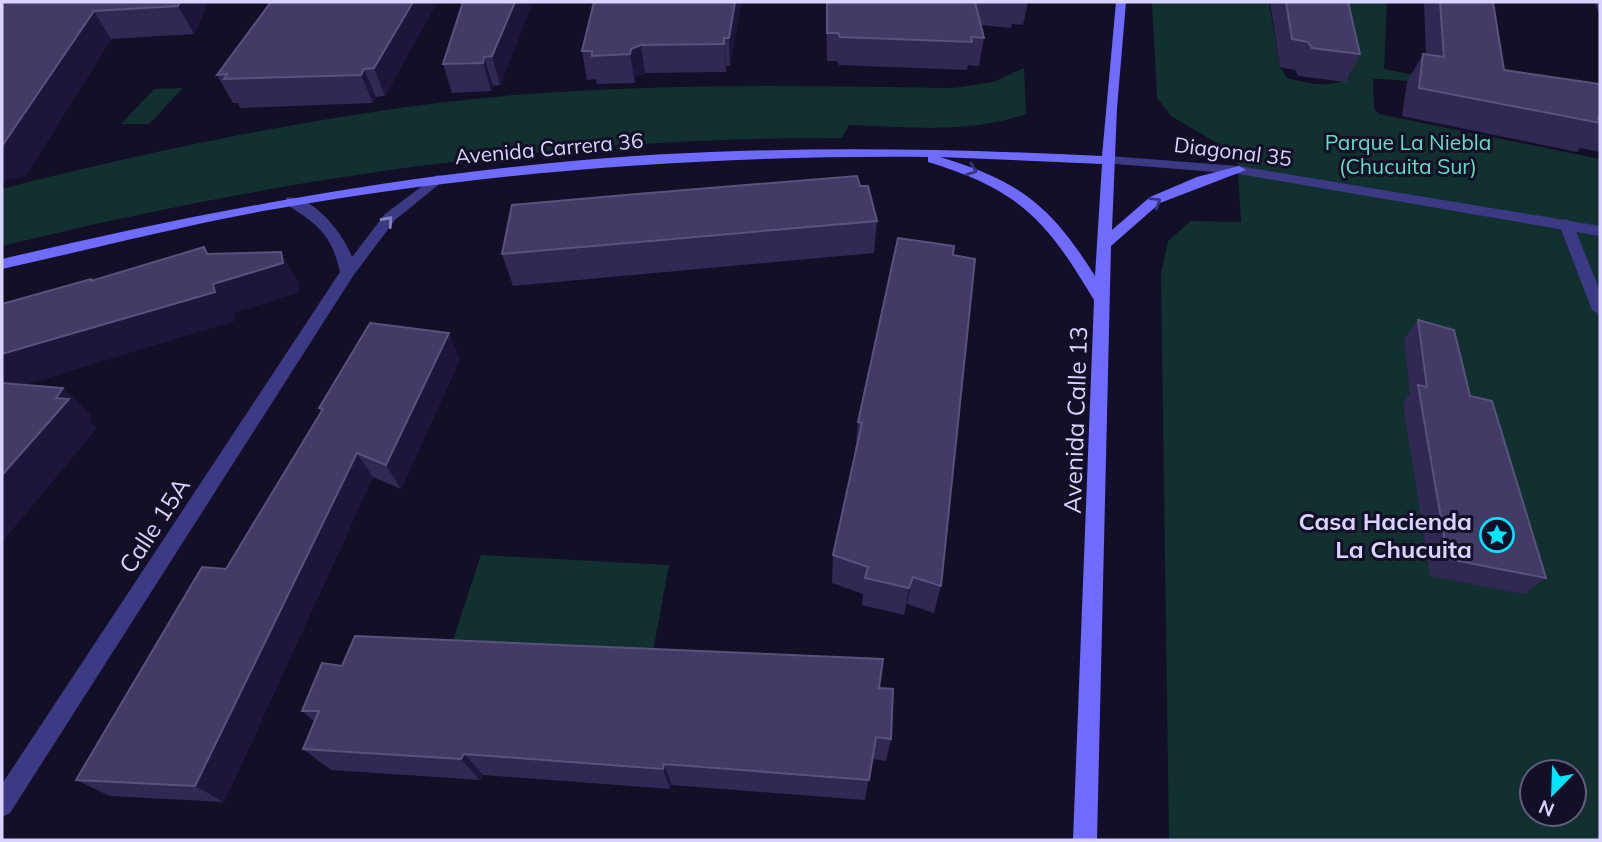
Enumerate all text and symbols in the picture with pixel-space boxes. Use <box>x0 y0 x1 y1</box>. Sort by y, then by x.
street label: Avenida Carrera 36 <box>454 127 644 169</box>
park label: Parque La Niebla (Chucuita Sur) <box>1325 129 1491 179</box>
street label: Diagonal 35 <box>1173 131 1293 171</box>
one-way arrow <box>965 162 978 176</box>
one-way arrow <box>1148 197 1161 210</box>
one-way arrow <box>380 216 392 229</box>
street label: Avenida Calle 13 <box>1057 326 1093 514</box>
street label: Calle 15A <box>112 471 196 578</box>
place label: Casa Hacienda La Chucuita <box>1298 506 1472 564</box>
place icon: Casa Hacienda La Chucuita <box>1478 516 1516 554</box>
north arrow <box>1518 758 1588 828</box>
text: N <box>1535 795 1558 822</box>

